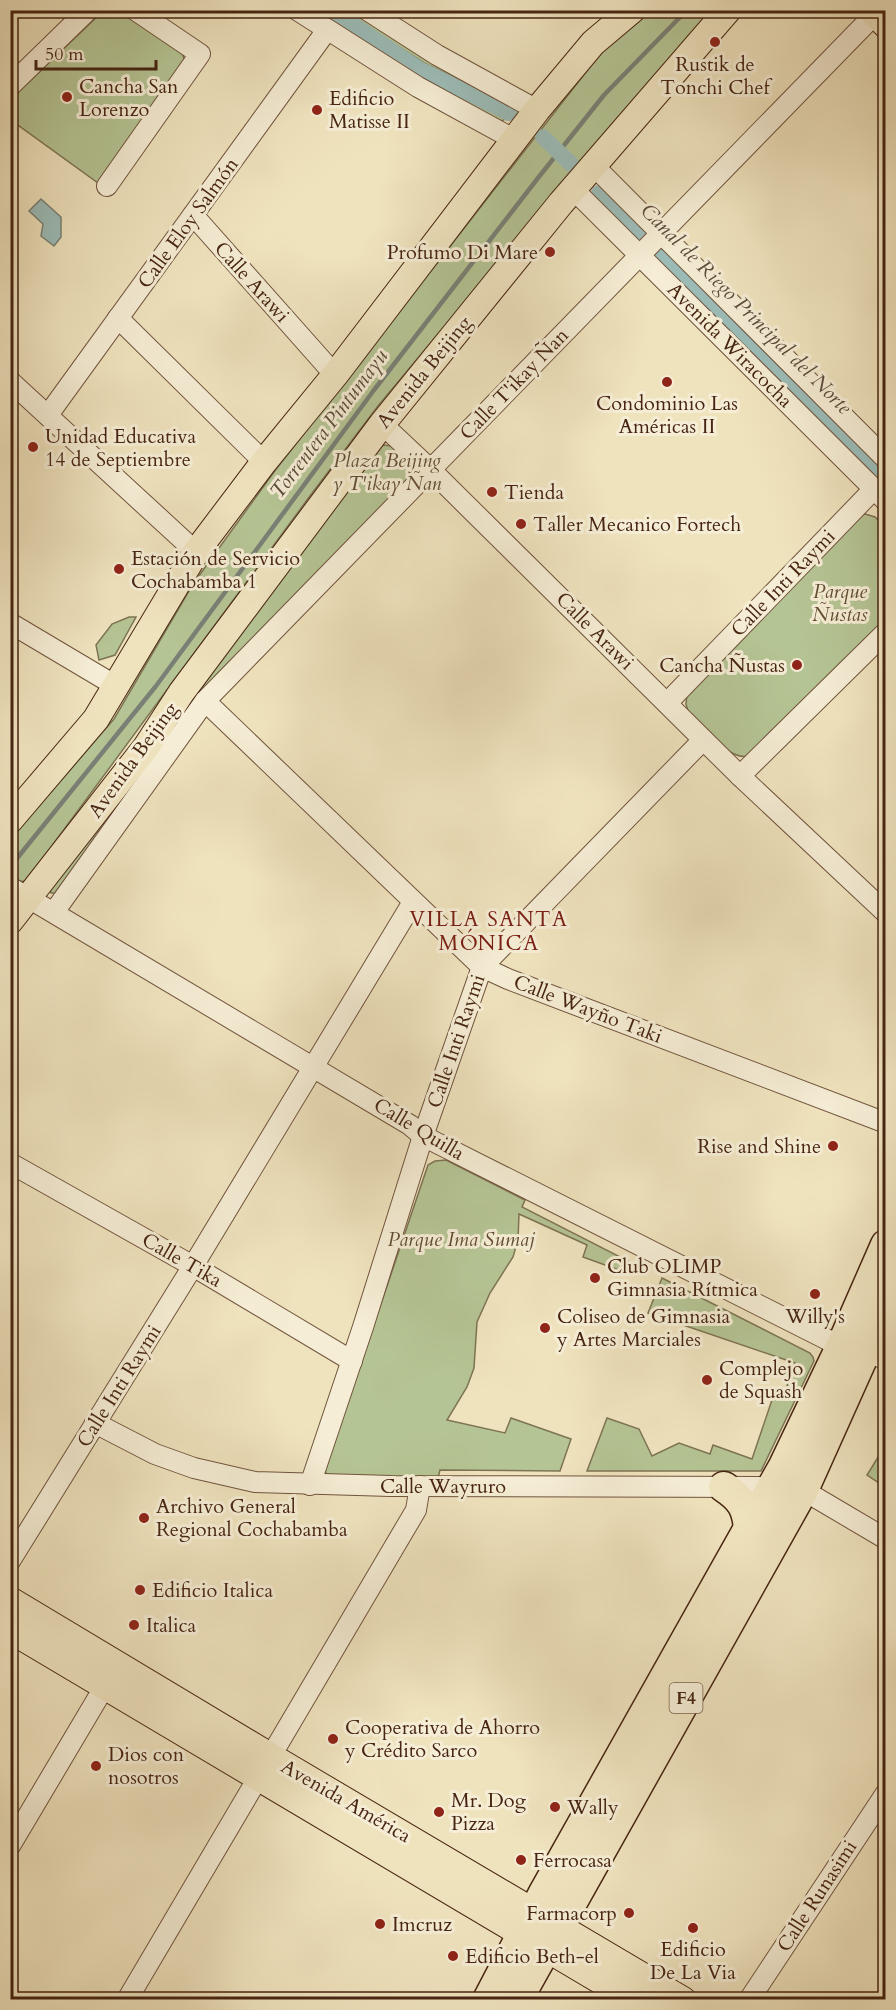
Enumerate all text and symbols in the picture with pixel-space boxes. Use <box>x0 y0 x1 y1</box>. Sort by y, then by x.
scale bar <box>36 33 156 71</box>
marker: Rustik de Tonchi Chef <box>708 35 722 49</box>
text: 50 m <box>45 42 84 67</box>
place label: Rustik de Tonchi Chef <box>660 51 773 101</box>
place label: Cancha San Lorenzo <box>79 73 179 123</box>
place label: Edificio Matisse II <box>329 85 410 135</box>
marker: Cancha San Lorenzo <box>60 90 74 104</box>
marker: Edificio Matisse II <box>310 103 324 117</box>
street label: Calle Eloy Salmón <box>131 152 245 294</box>
water label: Canal de Riego Principal del Norte <box>634 197 859 422</box>
street label: Calle Arawi <box>208 236 296 329</box>
place label: Profumo Di Mare <box>387 239 538 266</box>
marker: Profumo Di Mare <box>543 245 557 259</box>
street label: Avenida Wiracocha <box>661 276 799 414</box>
street label: Avenida Beijing <box>370 310 478 434</box>
street label: Calle T'ikay Ñan <box>454 322 575 446</box>
water label: Torrentera Pintumayu <box>263 343 395 505</box>
marker: Condominio Las Américas II <box>660 375 674 389</box>
place label: Condominio Las Américas II <box>596 390 738 440</box>
place label: Unidad Educativa 14 de Septiembre <box>45 423 196 473</box>
marker: Unidad Educativa 14 de Septiembre <box>26 440 40 454</box>
park label: Plaza Beijing y T'ikay Ñan <box>332 447 442 497</box>
place label: Tienda <box>504 479 564 506</box>
marker: Tienda <box>485 485 499 499</box>
place label: Taller Mecanico Fortech <box>533 511 741 538</box>
marker: Taller Mecanico Fortech <box>514 517 528 531</box>
street label: Calle Inti Raymi <box>725 523 841 643</box>
place label: Estación de Servicio Cochabamba 1 <box>131 545 300 595</box>
marker: Estación de Servicio Cochabamba 1 <box>112 562 126 576</box>
park label: Parque Ñustas <box>812 578 868 628</box>
street label: Calle Arawi <box>550 586 640 676</box>
place label: Cancha Ñustas <box>659 652 785 679</box>
marker: Cancha Ñustas <box>790 658 804 672</box>
street label: Avenida Beijing <box>82 696 185 823</box>
district label: VILLA SANTA MÓNICA <box>410 905 568 958</box>
street label: Calle Wayño Taki <box>510 968 666 1050</box>
street label: Calle Inti Raymi <box>420 970 492 1111</box>
street label: Calle Quilla <box>369 1091 470 1167</box>
place label: Rise and Shine <box>697 1133 821 1160</box>
marker: Rise and Shine <box>826 1139 840 1153</box>
street label: Calle Tika <box>137 1226 227 1294</box>
park label: Parque Ima Sumaj <box>387 1226 535 1253</box>
place label: Club OLIMP Gimnasia Rítmica <box>607 1253 758 1303</box>
marker: Club OLIMP Gimnasia Rítmica <box>588 1271 602 1285</box>
marker: Willy's <box>808 1287 822 1301</box>
place label: Coliseo de Gimnasia y Artes Marciales <box>556 1303 731 1353</box>
place label: Willy's <box>784 1303 845 1330</box>
street label: Calle Inti Raymi <box>71 1319 168 1452</box>
marker: Coliseo de Gimnasia y Artes Marciales <box>538 1321 552 1335</box>
place label: Complejo de Squash <box>719 1355 803 1405</box>
marker: Complejo de Squash <box>700 1373 714 1387</box>
street label: Calle Wayruro <box>380 1473 506 1500</box>
place label: Archivo General Regional Cochabamba <box>156 1493 348 1543</box>
marker: Archivo General Regional Cochabamba <box>137 1511 151 1525</box>
place label: Edificio Italica <box>152 1577 273 1604</box>
marker: Edificio Italica <box>133 1583 147 1597</box>
place label: Italica <box>146 1612 197 1639</box>
marker: Italica <box>127 1618 141 1632</box>
road number: F4 <box>670 1683 702 1713</box>
place label: Cooperativa de Ahorro y Crédito Sarco <box>344 1714 540 1764</box>
marker: Cooperativa de Ahorro y Crédito Sarco <box>326 1732 340 1746</box>
place label: Dios con nosotros <box>108 1741 185 1791</box>
street label: Avenida América <box>276 1753 416 1849</box>
marker: Dios con nosotros <box>89 1759 103 1773</box>
place label: Mr. Dog Pizza <box>451 1787 527 1837</box>
place label: Wally <box>566 1794 619 1821</box>
marker: Wally <box>548 1800 562 1814</box>
marker: Mr. Dog Pizza <box>432 1805 446 1819</box>
street label: Calle Runasimi <box>771 1835 863 1957</box>
place label: Ferrocasa <box>533 1847 612 1874</box>
marker: Ferrocasa <box>514 1853 528 1867</box>
place label: Farmacorp <box>526 1900 617 1927</box>
marker: Farmacorp <box>622 1906 636 1920</box>
place label: Imcruz <box>392 1911 452 1938</box>
marker: Imcruz <box>373 1917 387 1931</box>
marker: Edificio De La Via <box>686 1921 700 1935</box>
place label: Edificio De La Via <box>650 1936 736 1986</box>
place label: Edificio Beth-el <box>465 1943 599 1970</box>
marker: Edificio Beth-el <box>446 1949 460 1963</box>

